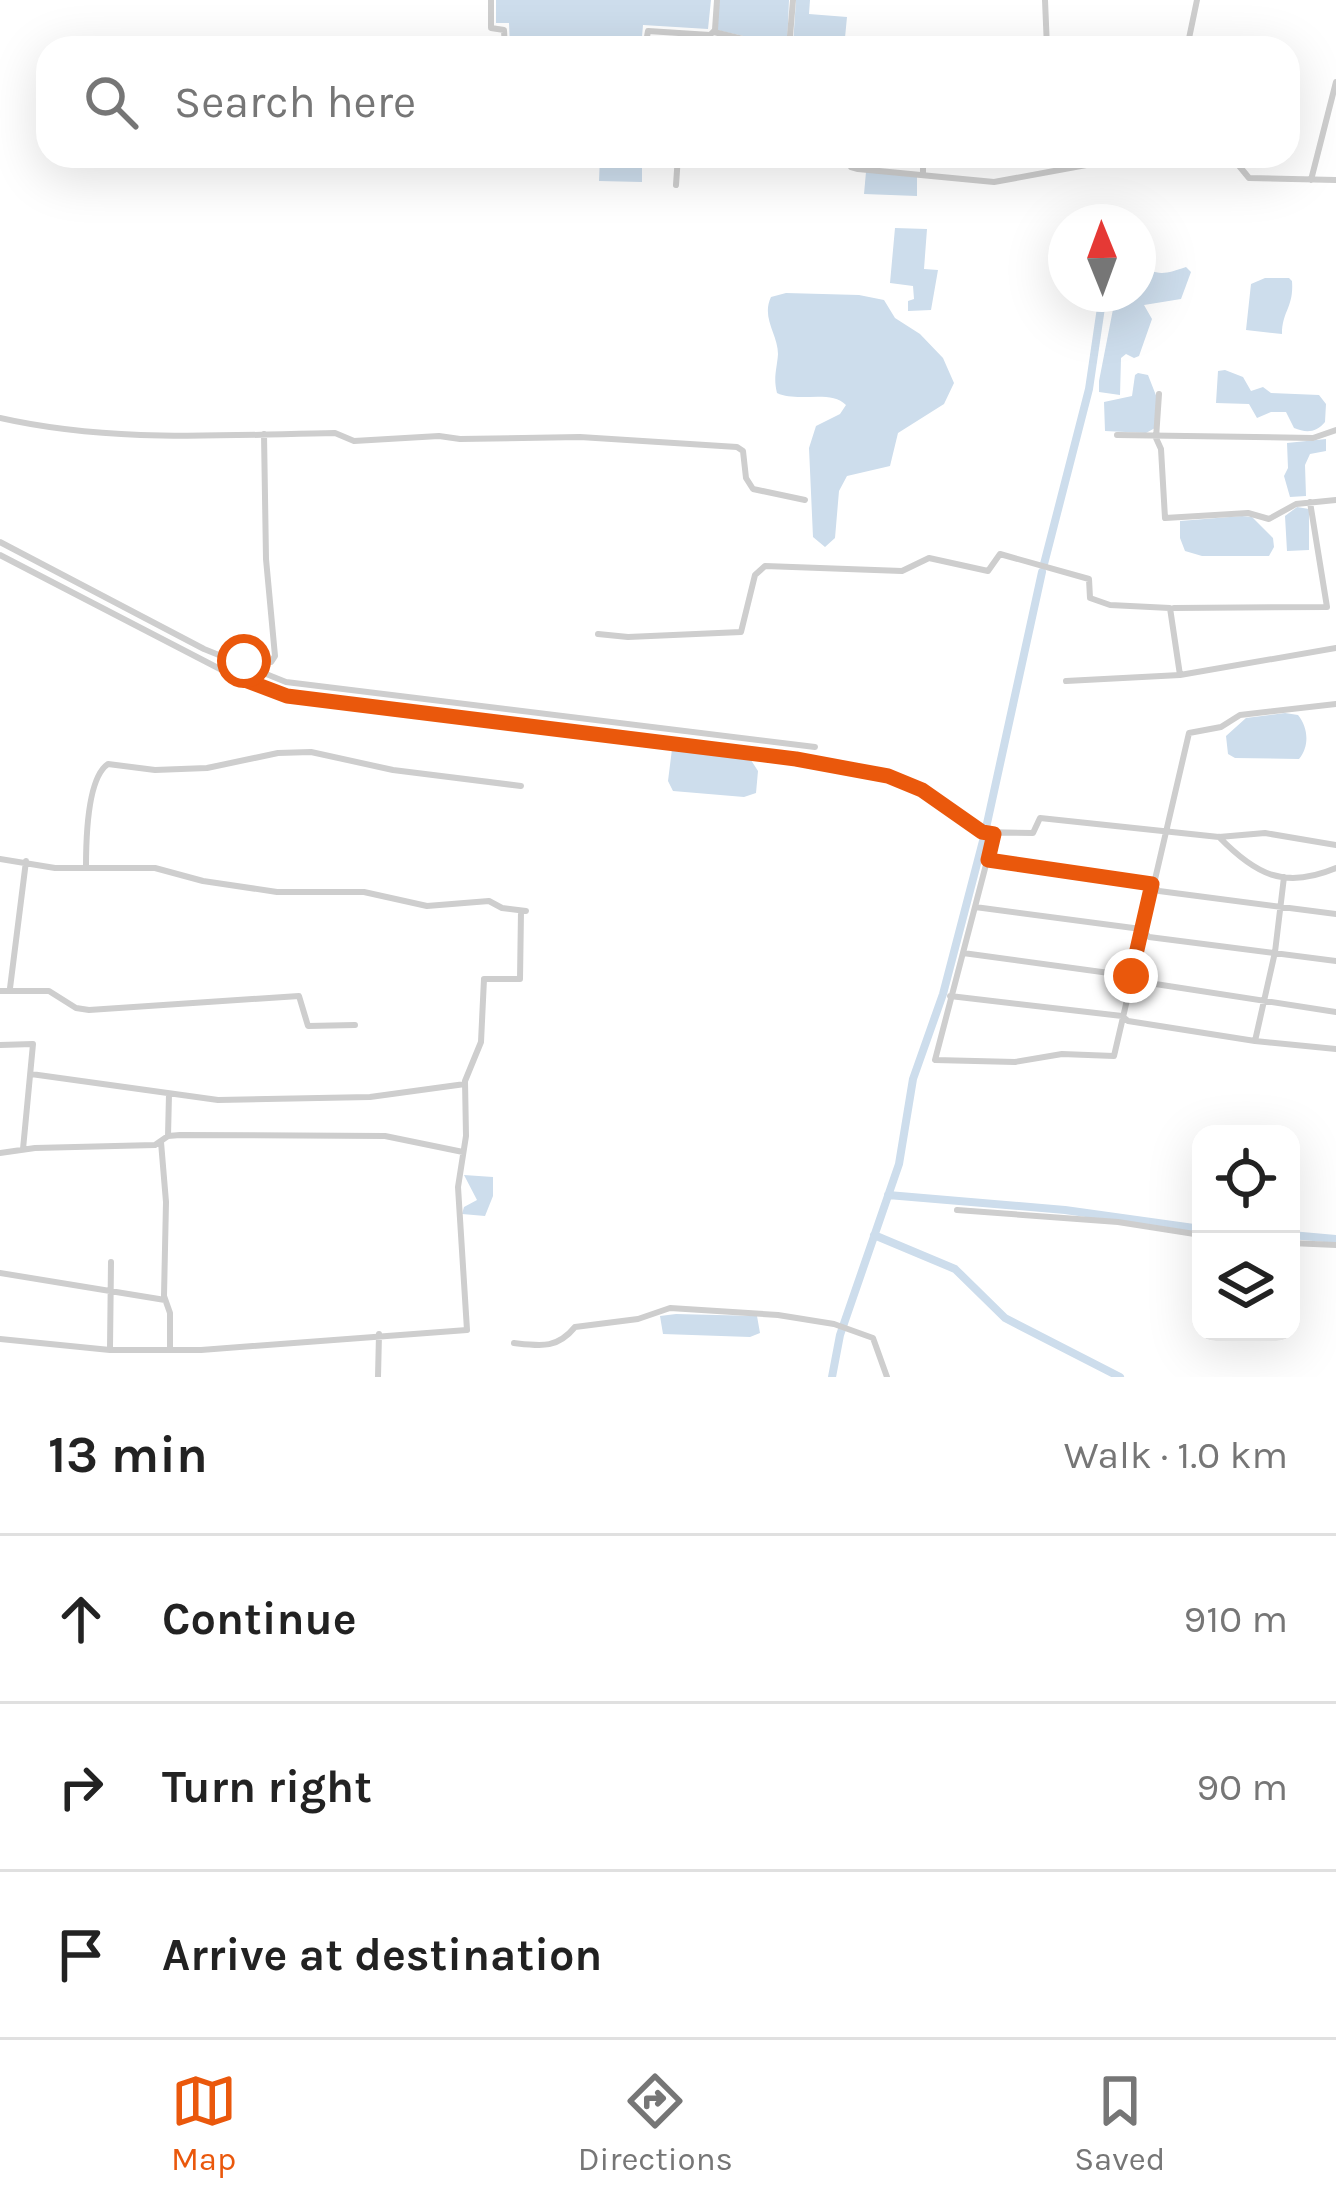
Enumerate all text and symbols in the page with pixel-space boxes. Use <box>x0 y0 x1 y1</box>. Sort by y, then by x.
search box <box>36 36 1300 168</box>
icon: search <box>78 69 144 135</box>
text: Search here <box>174 76 416 128</box>
north arrow <box>1048 204 1156 312</box>
route start <box>217 634 271 688</box>
route end <box>1104 949 1158 1003</box>
map controls <box>1192 1125 1300 1341</box>
button: locate <box>1192 1125 1300 1233</box>
button: layers <box>1192 1233 1300 1341</box>
text: 13 min <box>48 1425 208 1485</box>
text: Walk · 1.0 km <box>1064 1432 1288 1478</box>
icon: ahead <box>48 1586 114 1652</box>
text: Continue <box>162 1593 357 1645</box>
text: 910 m <box>1184 1596 1288 1642</box>
icon: right <box>48 1754 114 1820</box>
text: Turn right <box>162 1761 372 1813</box>
text: 90 m <box>1196 1764 1288 1810</box>
icon: arrive <box>48 1922 114 1988</box>
text: Arrive at destination <box>162 1929 602 1981</box>
tab: Map <box>171 2068 237 2178</box>
tab: Directions <box>578 2068 733 2178</box>
tab: Saved <box>1074 2068 1165 2178</box>

